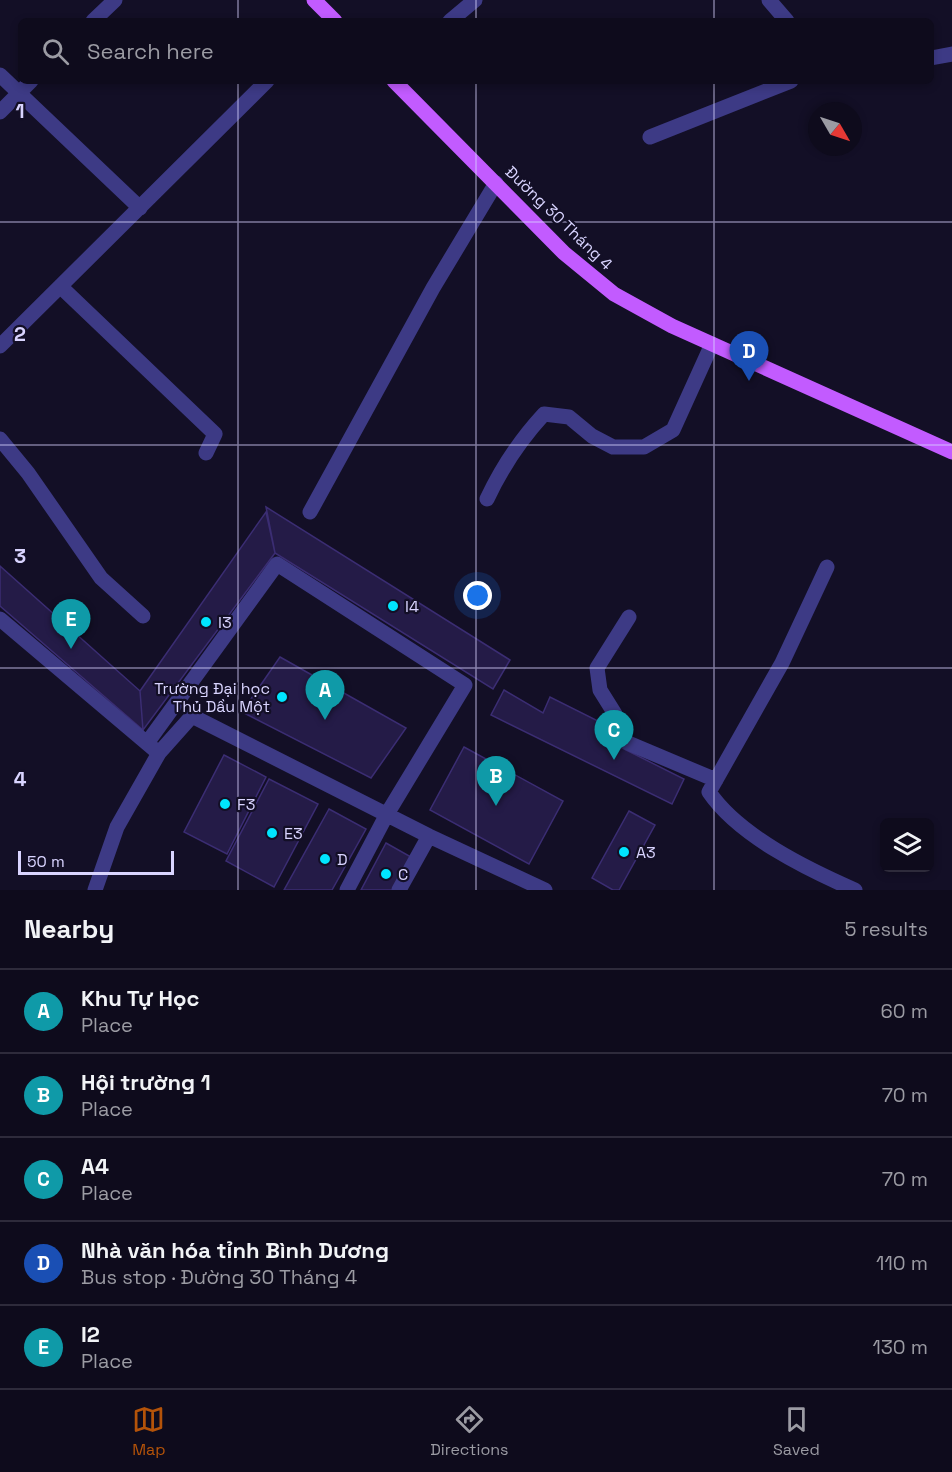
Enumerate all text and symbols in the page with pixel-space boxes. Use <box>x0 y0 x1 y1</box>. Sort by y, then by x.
search box <box>18 18 934 84</box>
icon: search <box>39 35 72 68</box>
text: Search here <box>87 37 214 65</box>
text: 1 <box>15 98 25 124</box>
north arrow <box>808 102 862 156</box>
street label: Đường 30 Tháng 4 <box>501 161 617 275</box>
text: 2 <box>14 321 26 347</box>
pin: D <box>730 332 768 381</box>
text: 3 <box>14 543 26 569</box>
your location <box>463 581 492 610</box>
place label: I4 <box>405 596 419 617</box>
marker: I4 <box>386 599 400 613</box>
pin: E <box>52 600 90 649</box>
place label: I3 <box>218 612 232 633</box>
marker: I3 <box>199 615 213 629</box>
pin: A <box>306 670 344 720</box>
place label: Trường Đại học Thủ Dầu Một <box>154 678 270 717</box>
marker: Trường Đại học Thủ Dầu Một <box>275 690 289 704</box>
pin: C <box>594 710 634 760</box>
pin: B <box>476 756 516 806</box>
text: 4 <box>14 766 27 792</box>
place label: F3 <box>237 794 255 815</box>
marker: F3 <box>218 797 232 811</box>
map controls <box>880 818 934 872</box>
button: layers <box>880 818 934 872</box>
place label: E3 <box>284 823 303 844</box>
marker: E3 <box>265 826 279 840</box>
place label: A3 <box>636 842 656 863</box>
marker: A3 <box>617 845 631 859</box>
scale bar <box>18 848 174 876</box>
place label: D <box>337 849 348 870</box>
text: 50 m <box>27 851 65 872</box>
marker: D <box>318 852 332 866</box>
place label: C <box>398 864 408 885</box>
marker: C <box>379 867 393 881</box>
text: Nearby <box>24 912 114 946</box>
text: 5 results <box>844 916 928 942</box>
text: Khu Tự Học <box>81 984 199 1012</box>
text: A <box>37 998 50 1024</box>
text: 60 m <box>881 998 928 1024</box>
text: Place <box>81 1012 133 1038</box>
text: Hội trường 1 <box>81 1068 211 1096</box>
text: B <box>37 1082 50 1108</box>
text: 70 m <box>882 1082 928 1108</box>
text: Place <box>81 1096 133 1122</box>
text: A4 <box>81 1152 109 1180</box>
text: C <box>37 1166 50 1192</box>
text: 70 m <box>882 1166 928 1192</box>
text: Place <box>81 1180 133 1206</box>
text: Nhà văn hóa tỉnh Bình Dương <box>81 1236 389 1264</box>
text: D <box>37 1250 50 1276</box>
text: 110 m <box>876 1250 928 1276</box>
text: Bus stop · Đường 30 Tháng 4 <box>81 1264 357 1290</box>
text: I2 <box>81 1320 100 1348</box>
text: E <box>38 1334 49 1360</box>
text: 130 m <box>872 1334 928 1360</box>
text: Place <box>81 1348 133 1374</box>
tab: Map <box>132 1403 166 1460</box>
tab: Directions <box>430 1403 509 1460</box>
tab: Saved <box>773 1403 820 1460</box>

